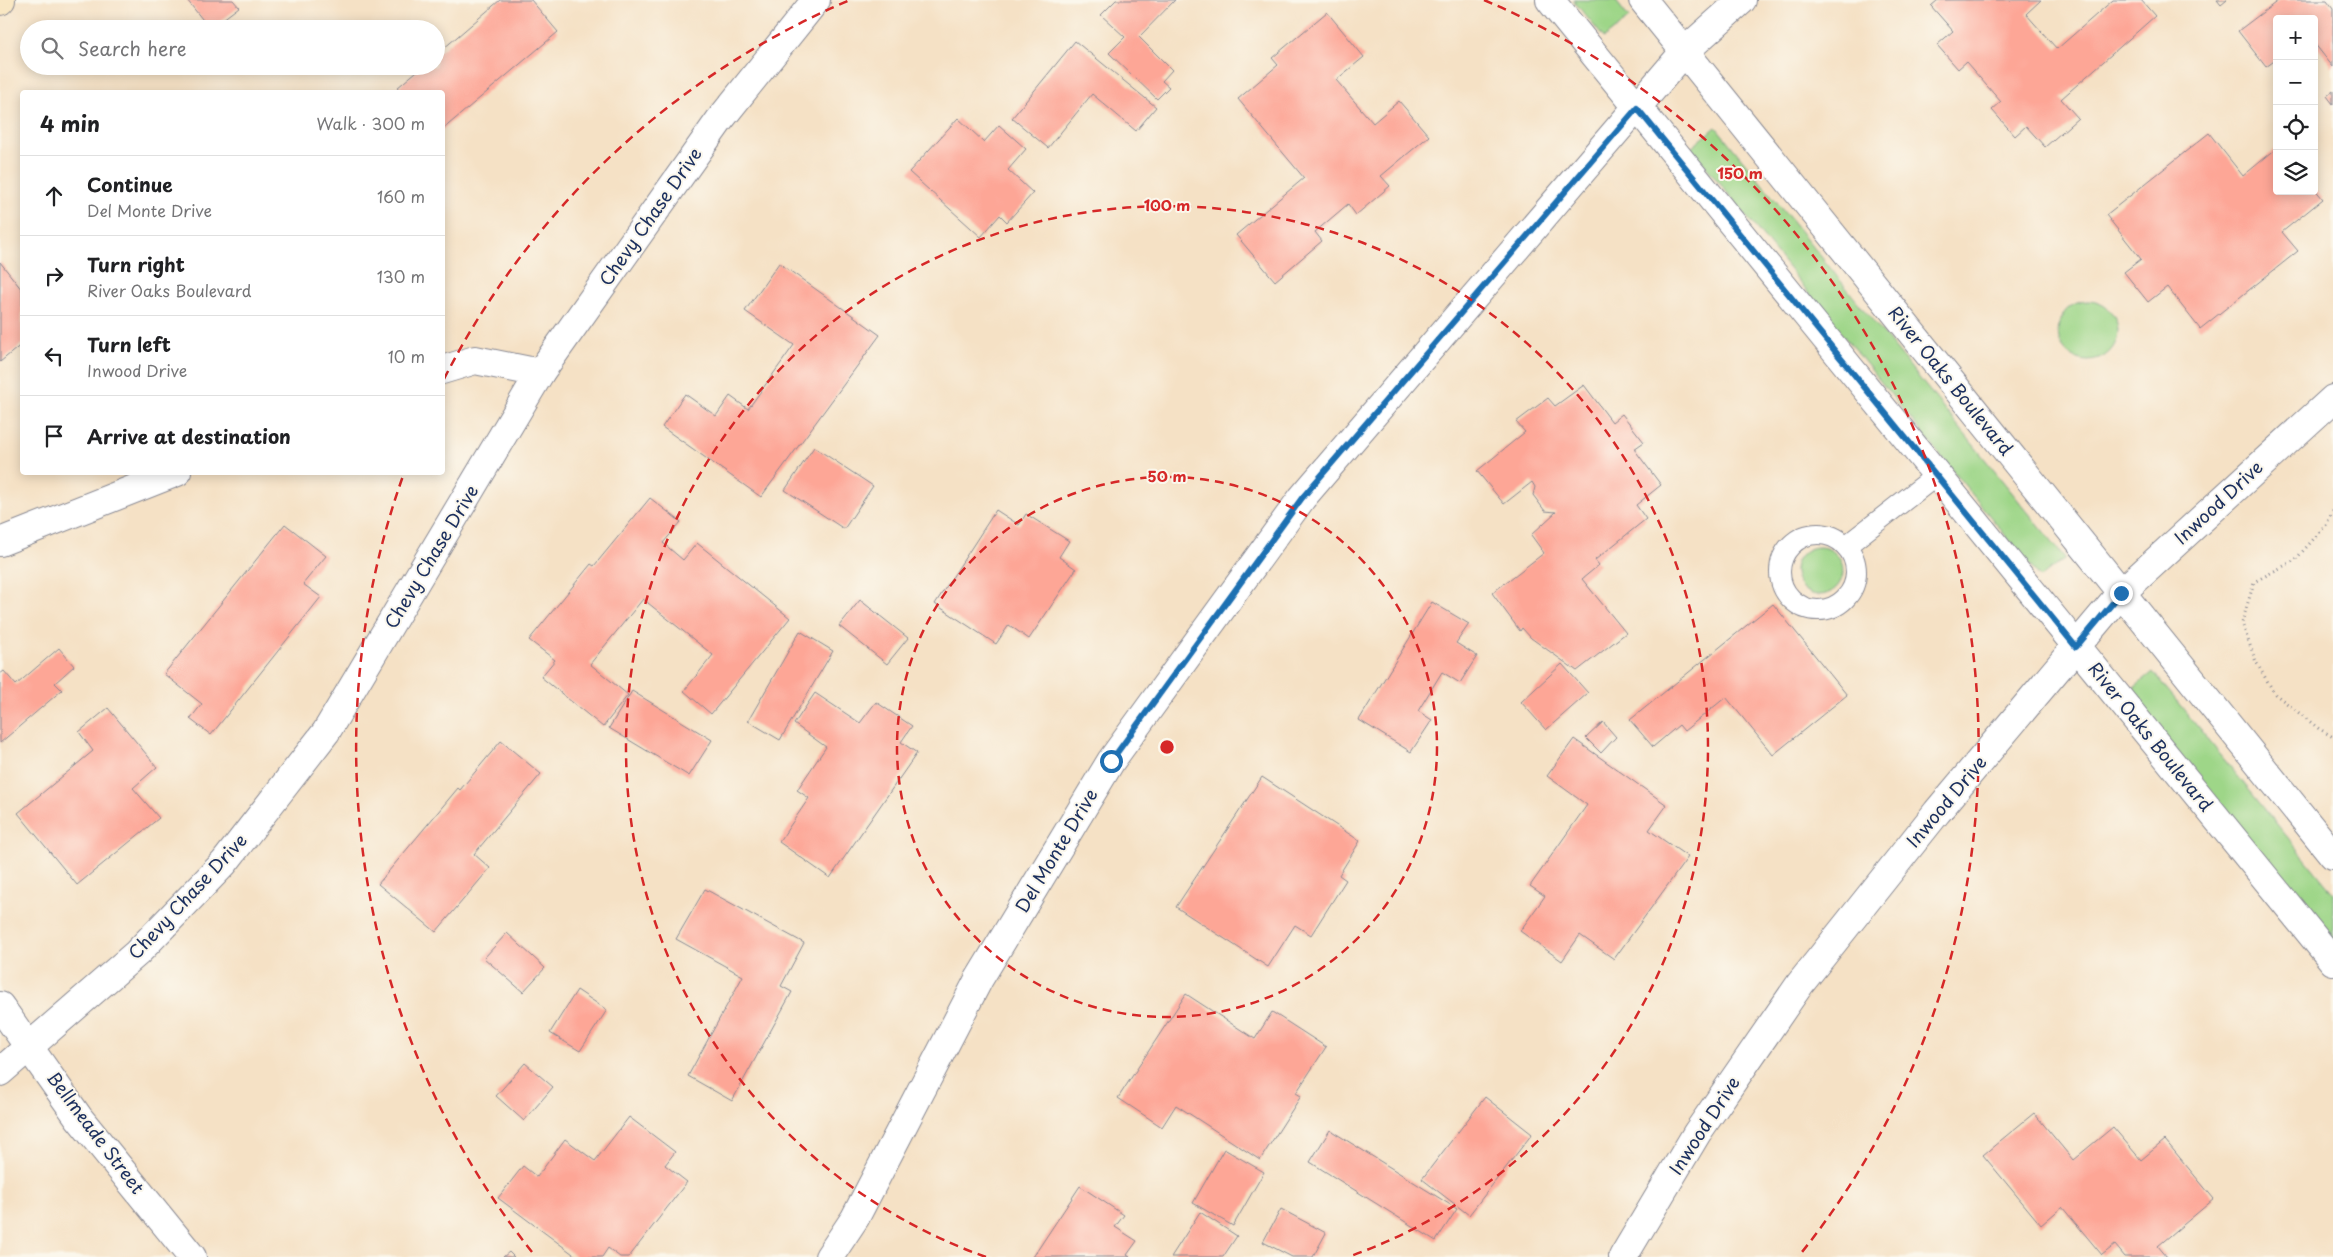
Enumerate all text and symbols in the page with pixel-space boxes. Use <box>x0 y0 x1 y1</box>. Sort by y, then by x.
map controls <box>2273 15 2318 195</box>
button: + <box>2273 15 2318 60</box>
search box <box>20 20 445 75</box>
icon: search <box>38 34 66 62</box>
text: Search here <box>78 34 187 62</box>
button: − <box>2273 60 2318 105</box>
button: locate <box>2273 105 2318 150</box>
text: 4 min <box>40 107 100 139</box>
text: Walk · 300 m <box>316 111 425 135</box>
street label: Chevy Chase Drive <box>592 141 708 291</box>
button: layers <box>2273 150 2318 195</box>
text: 150 m <box>1717 161 1763 184</box>
text: Continue <box>87 170 173 198</box>
icon: ahead <box>40 182 68 210</box>
text: 160 m <box>377 184 425 208</box>
text: 100 m <box>1144 193 1190 216</box>
text: Del Monte Drive <box>87 198 212 222</box>
text: Turn right <box>87 250 185 278</box>
icon: right <box>40 262 68 290</box>
text: 130 m <box>377 264 425 288</box>
text: River Oaks Boulevard <box>87 278 252 302</box>
street label: River Oaks Boulevard <box>1882 300 2020 460</box>
text: Turn left <box>87 330 171 358</box>
icon: left <box>40 342 68 370</box>
text: 10 m <box>388 344 425 368</box>
text: Inwood Drive <box>87 358 187 382</box>
icon: arrive <box>40 422 68 450</box>
text: Arrive at destination <box>87 422 291 450</box>
street label: Inwood Drive <box>2168 454 2268 550</box>
text: 50 m <box>1148 464 1186 487</box>
street label: Chevy Chase Drive <box>377 479 484 633</box>
route end <box>2110 582 2133 605</box>
street label: River Oaks Boulevard <box>2082 656 2220 816</box>
centre of rings <box>1158 738 1176 756</box>
street label: Inwood Drive <box>1899 749 1992 853</box>
route start <box>1100 750 1123 773</box>
street label: Del Monte Drive <box>1008 783 1103 917</box>
street label: Chevy Chase Drive <box>121 827 253 965</box>
street label: Bellmeade Street <box>41 1065 151 1199</box>
street label: Inwood Drive <box>1662 1071 1746 1180</box>

